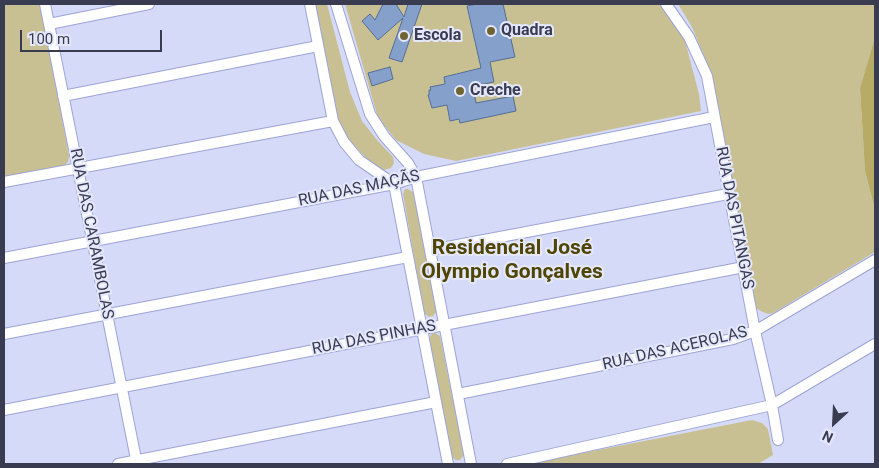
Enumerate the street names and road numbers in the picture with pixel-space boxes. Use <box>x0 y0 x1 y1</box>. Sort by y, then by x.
street label: RUA DAS PITANGAS <box>711 145 757 291</box>
street label: RUA DAS CARAMBOLAS <box>65 147 117 321</box>
street label: RUA DAS MAÇÃS <box>297 167 421 211</box>
street label: RUA DAS PINHAS <box>310 317 438 359</box>
street label: RUA DAS ACEROLAS <box>601 323 749 375</box>

